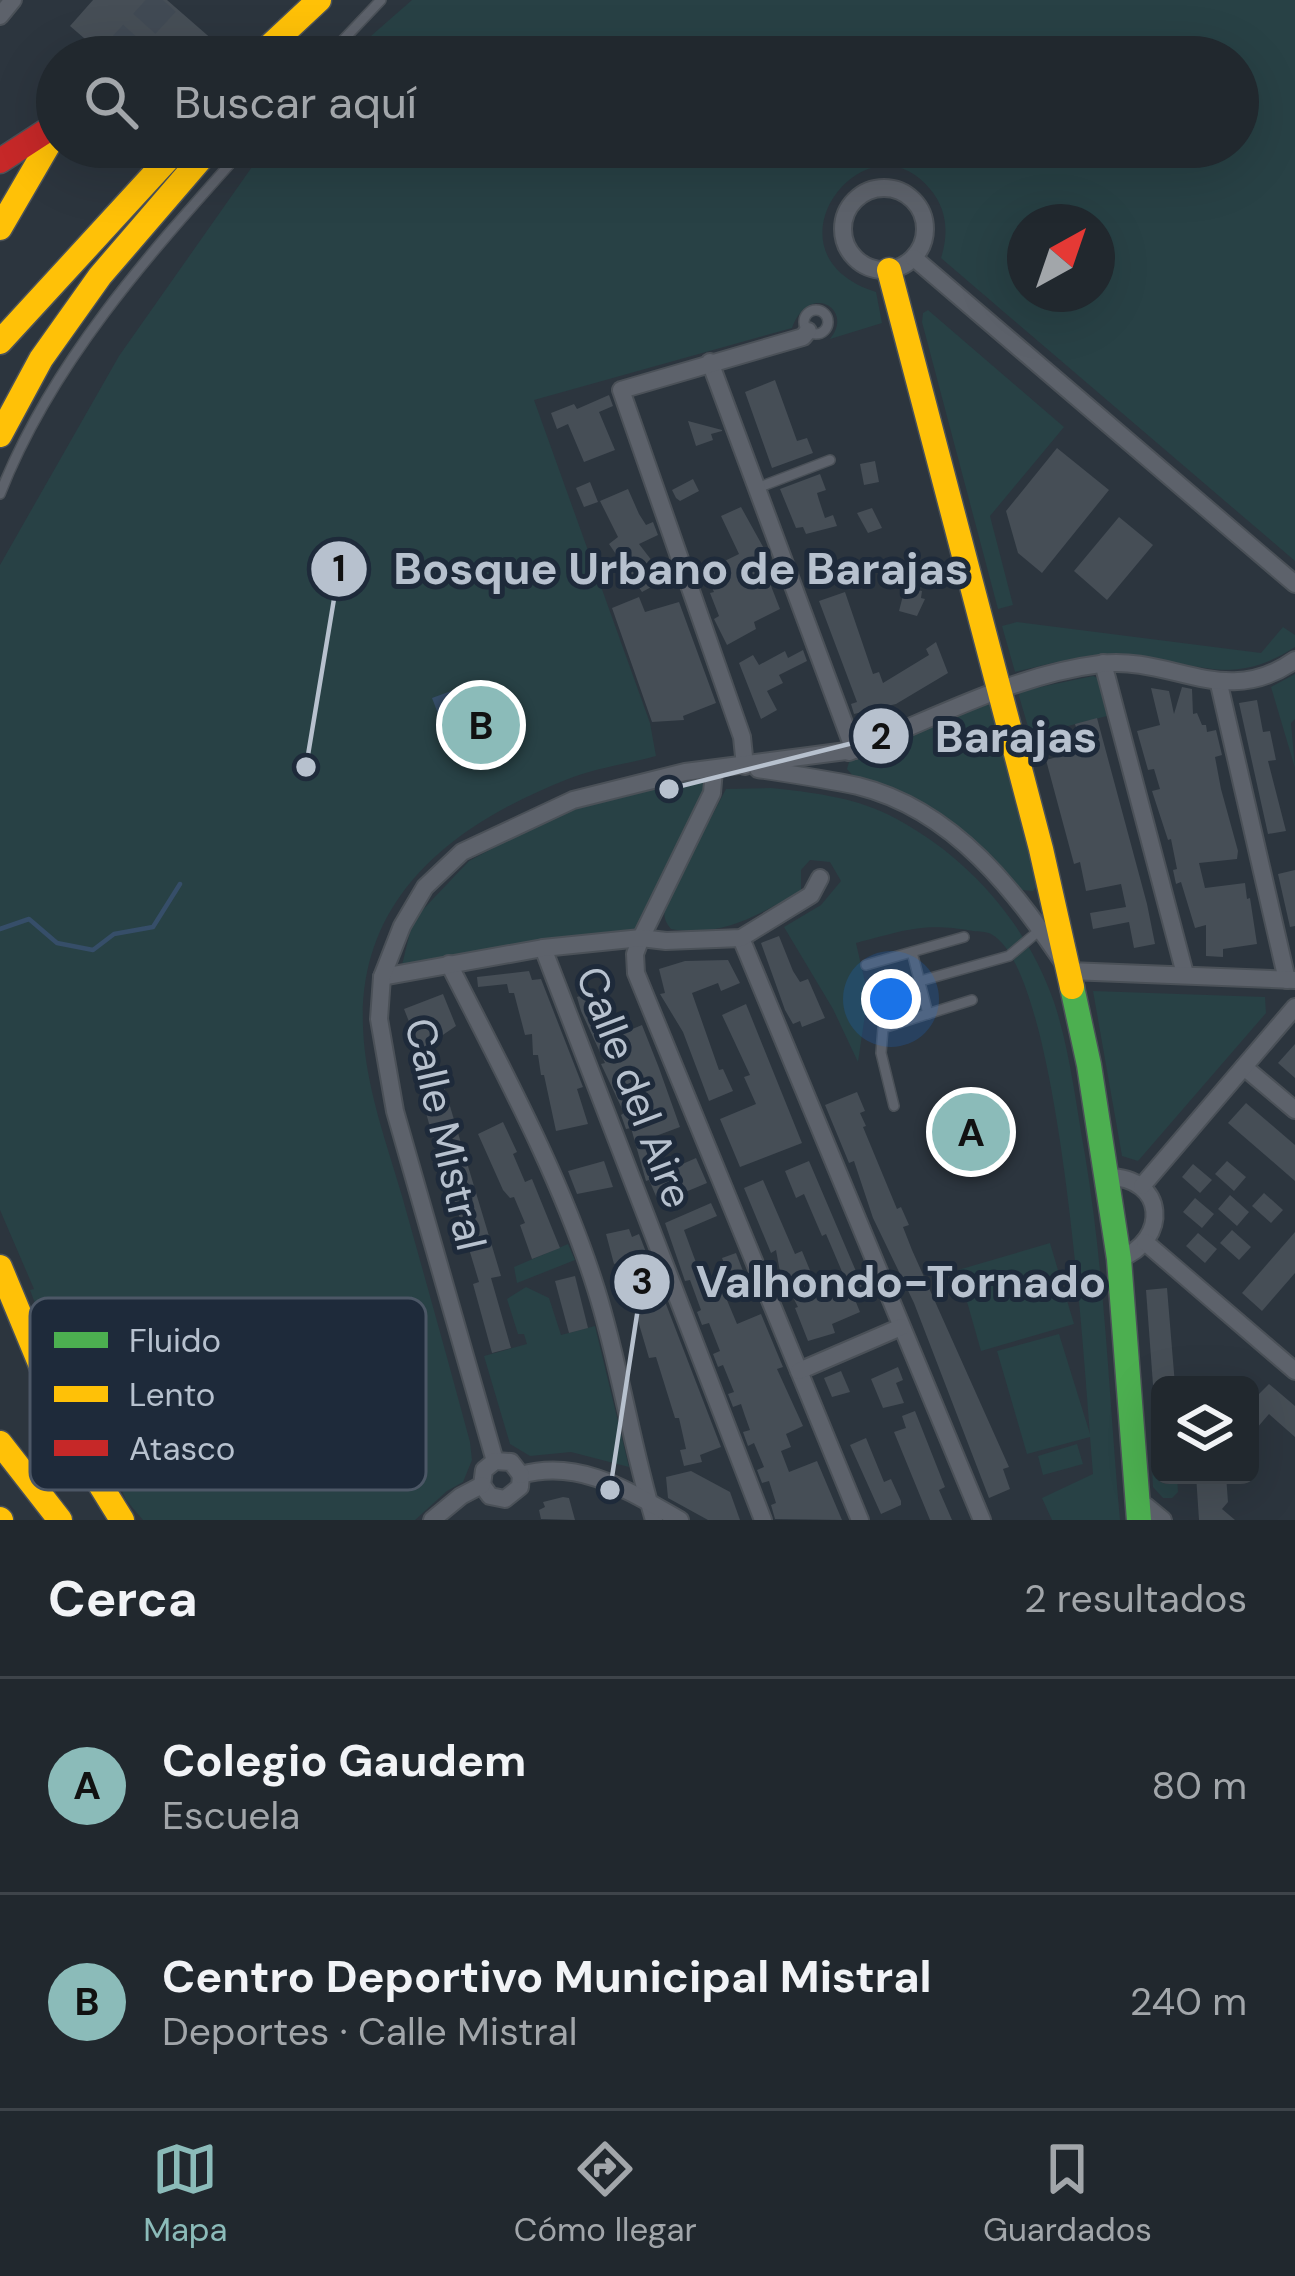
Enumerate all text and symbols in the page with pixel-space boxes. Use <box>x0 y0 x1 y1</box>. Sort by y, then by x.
search box <box>36 36 1259 168</box>
icon: search <box>78 69 144 135</box>
text: Buscar aquí <box>174 73 417 132</box>
north arrow <box>1007 204 1115 312</box>
callout: Bosque Urbano de Barajas <box>309 528 993 609</box>
text: Bosque Urbano de Barajas <box>393 539 969 598</box>
text: 1 <box>332 545 346 592</box>
pin: B <box>442 680 520 770</box>
callout: Barajas <box>851 696 1122 777</box>
text: Barajas <box>935 707 1097 766</box>
text: 2 <box>871 713 891 760</box>
street label: Calle del Aire <box>563 959 706 1216</box>
your location <box>861 969 921 1029</box>
street label: Calle Mistral <box>392 1013 499 1256</box>
pin: A <box>932 1087 1010 1177</box>
callout: Valhondo-Tornado <box>612 1241 1130 1322</box>
text: Valhondo-Tornado <box>696 1252 1106 1311</box>
text: 3 <box>631 1258 653 1305</box>
legend <box>30 1298 426 1490</box>
text: Fluido <box>129 1319 221 1362</box>
text: Lento <box>129 1373 215 1416</box>
map controls <box>1151 1376 1259 1484</box>
button: layers <box>1151 1376 1259 1484</box>
text: Atasco <box>129 1427 235 1470</box>
text: Cerca <box>48 1565 198 1632</box>
text: 2 resultados <box>1024 1573 1247 1624</box>
text: Colegio Gaudem <box>162 1731 526 1790</box>
text: A <box>73 1760 101 1811</box>
text: 80 m <box>1151 1760 1247 1811</box>
text: Escuela <box>162 1790 300 1841</box>
text: Centro Deportivo Municipal Mistral <box>162 1947 932 2006</box>
text: B <box>75 1976 99 2027</box>
text: 240 m <box>1130 1976 1247 2027</box>
text: Deportes · Calle Mistral <box>162 2006 578 2057</box>
tab: Mapa <box>143 2136 227 2251</box>
tab: Cómo llegar <box>514 2136 697 2251</box>
tab: Guardados <box>983 2136 1152 2251</box>

